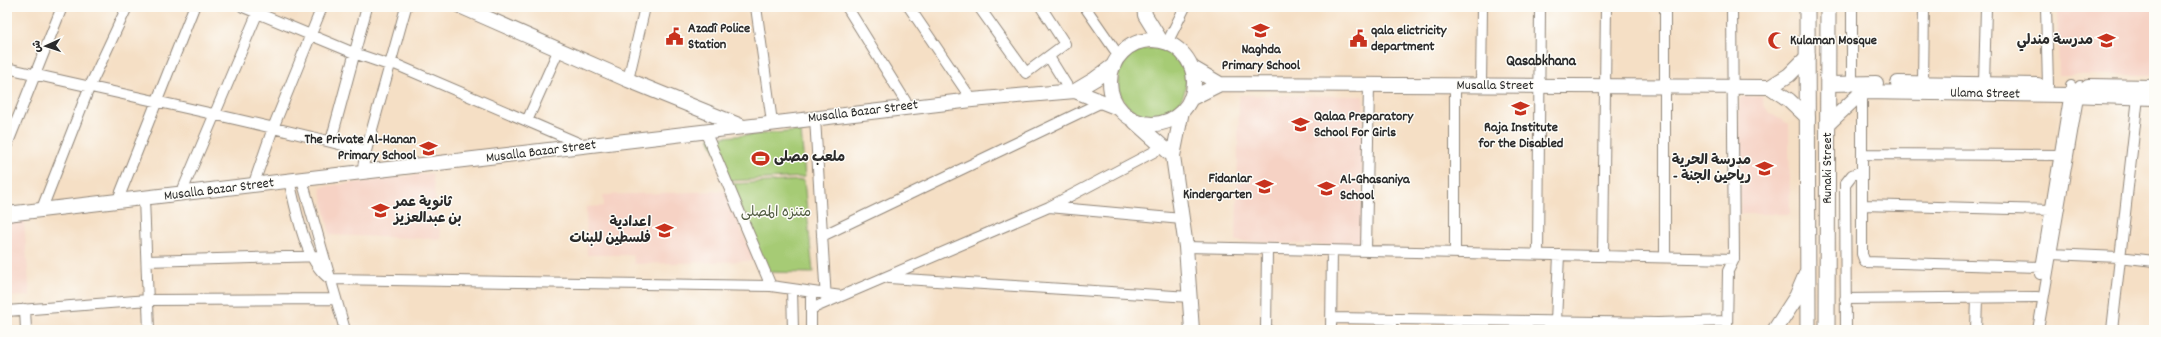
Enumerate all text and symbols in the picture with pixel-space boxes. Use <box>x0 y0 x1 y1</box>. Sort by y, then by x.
place label: Azadî Police Station <box>688 19 750 55</box>
school or university icon: Naghda Primary School <box>1251 20 1271 40</box>
place label: qala elictricity department <box>1371 21 1448 57</box>
north arrow <box>26 26 66 66</box>
public building icon: Azadî Police Station <box>665 27 685 47</box>
public building icon: qala elictricity department <box>1348 29 1368 49</box>
mosque icon: Kulaman Mosque <box>1767 31 1787 51</box>
place label: Kulaman Mosque <box>1790 31 1877 51</box>
place label: مدرسة مندلي <box>2017 31 2093 52</box>
school or university icon: مدرسة مندلي <box>2096 31 2116 51</box>
text: ش <box>30 40 46 53</box>
place label: Naghda Primary School <box>1222 40 1301 76</box>
district label: Qasabkhana <box>1506 51 1577 73</box>
street label: Musalla Street <box>1456 76 1534 96</box>
street label: Ulama Street <box>1950 83 2020 105</box>
street label: Musalla Bazar Street <box>807 95 919 129</box>
school or university icon: Raja Institute for the Disabled <box>1511 98 1531 118</box>
place label: Qalaa Preparatory School For Girls <box>1314 107 1414 143</box>
school or university icon: Qalaa Preparatory School For Girls <box>1291 115 1311 135</box>
place label: Raja Institute for the Disabled <box>1478 118 1564 154</box>
place label: The Private Al-Hanan Primary School <box>305 130 417 166</box>
street label: Runaki Street <box>1818 132 1838 204</box>
street label: Musalla Bazar Street <box>485 135 597 169</box>
school or university icon: The Private Al-Hanan Primary School <box>419 138 439 158</box>
sports icon: ملعب مصلى <box>751 148 771 168</box>
place label: ملعب مصلى <box>774 148 845 168</box>
place label: مدرسة الحرية - رياحين الجنة <box>1672 151 1751 187</box>
school or university icon: مدرسة الحرية - رياحين الجنة <box>1754 159 1774 179</box>
place label: Fidanlar Kindergarten <box>1183 169 1253 205</box>
place label: Al-Ghasaniya School <box>1340 170 1411 206</box>
street label: Musalla Bazar Street <box>163 173 275 207</box>
school or university icon: Fidanlar Kindergarten <box>1255 177 1275 197</box>
school or university icon: Al-Ghasaniya School <box>1317 178 1337 198</box>
place label: ثانوية عمر بن عبدالعزيز <box>392 193 462 229</box>
school or university icon: ثانوية عمر بن عبدالعزيز <box>371 201 391 221</box>
park label: متنزه المصلى <box>741 203 811 223</box>
place label: اعدادية فلسطين للبنات <box>569 213 651 249</box>
school or university icon: اعدادية فلسطين للبنات <box>654 221 674 241</box>

